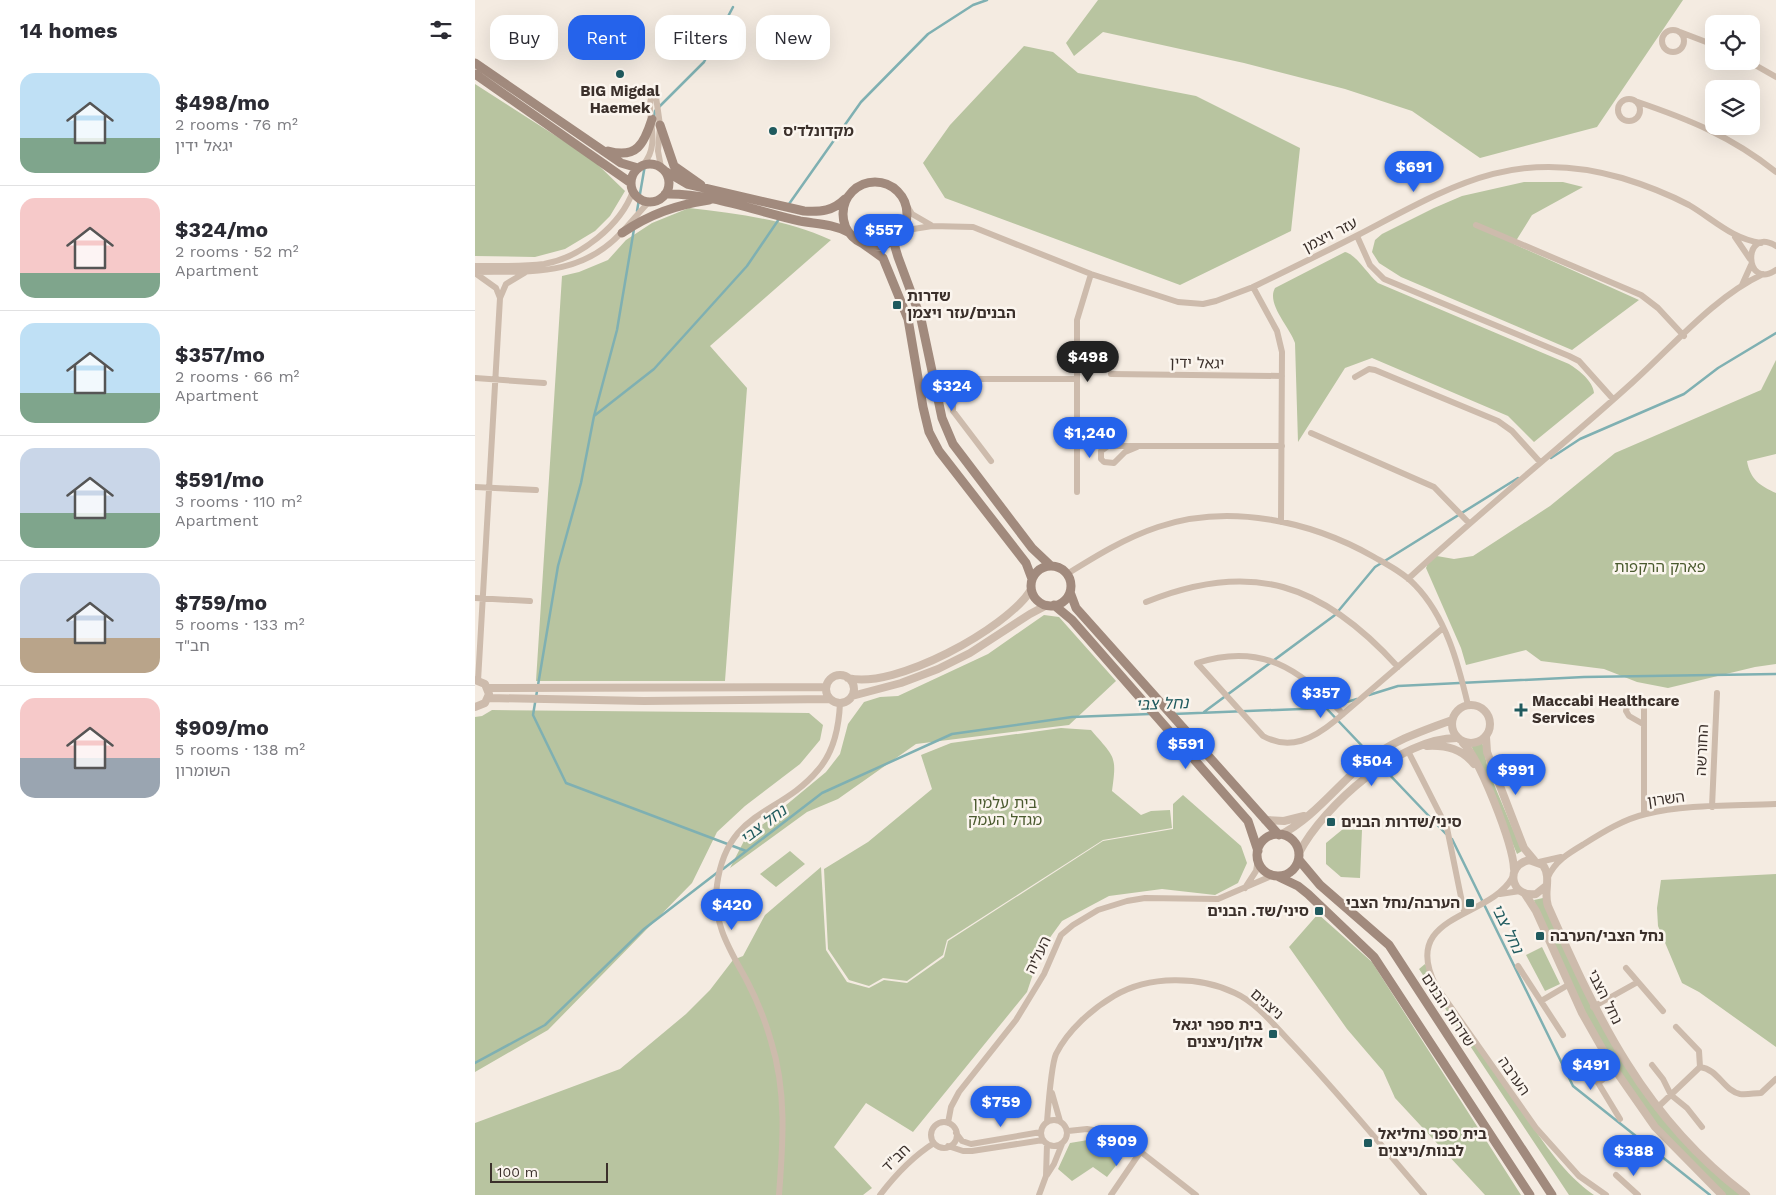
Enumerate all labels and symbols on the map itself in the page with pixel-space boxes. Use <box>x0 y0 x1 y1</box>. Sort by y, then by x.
marker: BIG Migdal Haemek <box>614 68 626 80</box>
place label: BIG Migdal Haemek <box>580 82 660 117</box>
place label: מקדונלד'ס <box>783 122 854 140</box>
marker: מקדונלד'ס <box>767 125 779 137</box>
pin: $691 <box>1384 150 1444 193</box>
pin: $557 <box>854 214 914 256</box>
street label: עזר ויצמן <box>1300 214 1360 256</box>
place label: שדרות הבנים/עזר ויצמן <box>907 287 1016 322</box>
marker: שדרות הבנים/עזר ויצמן <box>891 299 903 311</box>
pin: $498 <box>1058 340 1118 383</box>
street label: יגאל ידין <box>1170 354 1224 372</box>
pin: $324 <box>922 370 982 412</box>
pin: $1,240 <box>1049 416 1131 459</box>
park label: פארק הרקפות <box>1614 558 1706 576</box>
pin: $357 <box>1291 676 1351 719</box>
place label: Maccabi Healthcare Services <box>1532 692 1680 727</box>
water label: נחל צבי <box>1135 693 1190 714</box>
marker: Maccabi Healthcare Services <box>1514 703 1528 717</box>
street label: החורשה <box>1692 724 1712 776</box>
pin: $591 <box>1156 728 1216 770</box>
pin: $504 <box>1342 744 1402 787</box>
pin: $991 <box>1486 754 1546 796</box>
street label: השרון <box>1646 787 1686 811</box>
park label: בית עלמין מגדל העמק <box>968 794 1042 829</box>
water label: נחל צבי <box>737 800 791 848</box>
place label: סיני/שדרות הבנים <box>1341 813 1462 831</box>
marker: סיני/שדרות הבנים <box>1325 816 1337 828</box>
pin: $420 <box>702 888 762 931</box>
place label: הערבה/נחל הצבי <box>1346 894 1460 912</box>
marker: הערבה/נחל הצבי <box>1464 897 1476 909</box>
water label: נחל צבי <box>1487 900 1528 957</box>
place label: סיני/שד. הבנים <box>1207 902 1309 920</box>
marker: סיני/שד. הבנים <box>1313 905 1325 917</box>
place label: נחל הצבי/הערבה <box>1550 927 1664 945</box>
marker: נחל הצבי/הערבה <box>1534 930 1546 942</box>
street label: העליה <box>1021 933 1055 977</box>
street label: נחל הצבי <box>1584 967 1626 1027</box>
street label: שדרות הבנים <box>1418 970 1478 1050</box>
street label: ניצנים <box>1247 985 1287 1023</box>
place label: בית ספר יגאל אלון/ניצנים <box>1173 1016 1263 1051</box>
marker: בית ספר יגאל אלון/ניצנים <box>1267 1028 1279 1040</box>
pin: $491 <box>1561 1048 1621 1091</box>
street label: הערבה <box>1494 1053 1534 1099</box>
pin: $759 <box>971 1086 1031 1128</box>
pin: $909 <box>1087 1124 1147 1167</box>
place label: בית ספר נחליאל לבנות/ניצנים <box>1378 1125 1487 1160</box>
pin: $388 <box>1604 1134 1664 1177</box>
marker: בית ספר נחליאל לבנות/ניצנים <box>1362 1137 1374 1149</box>
street label: חב"ד <box>878 1140 914 1176</box>
scale bar <box>490 1160 607 1183</box>

